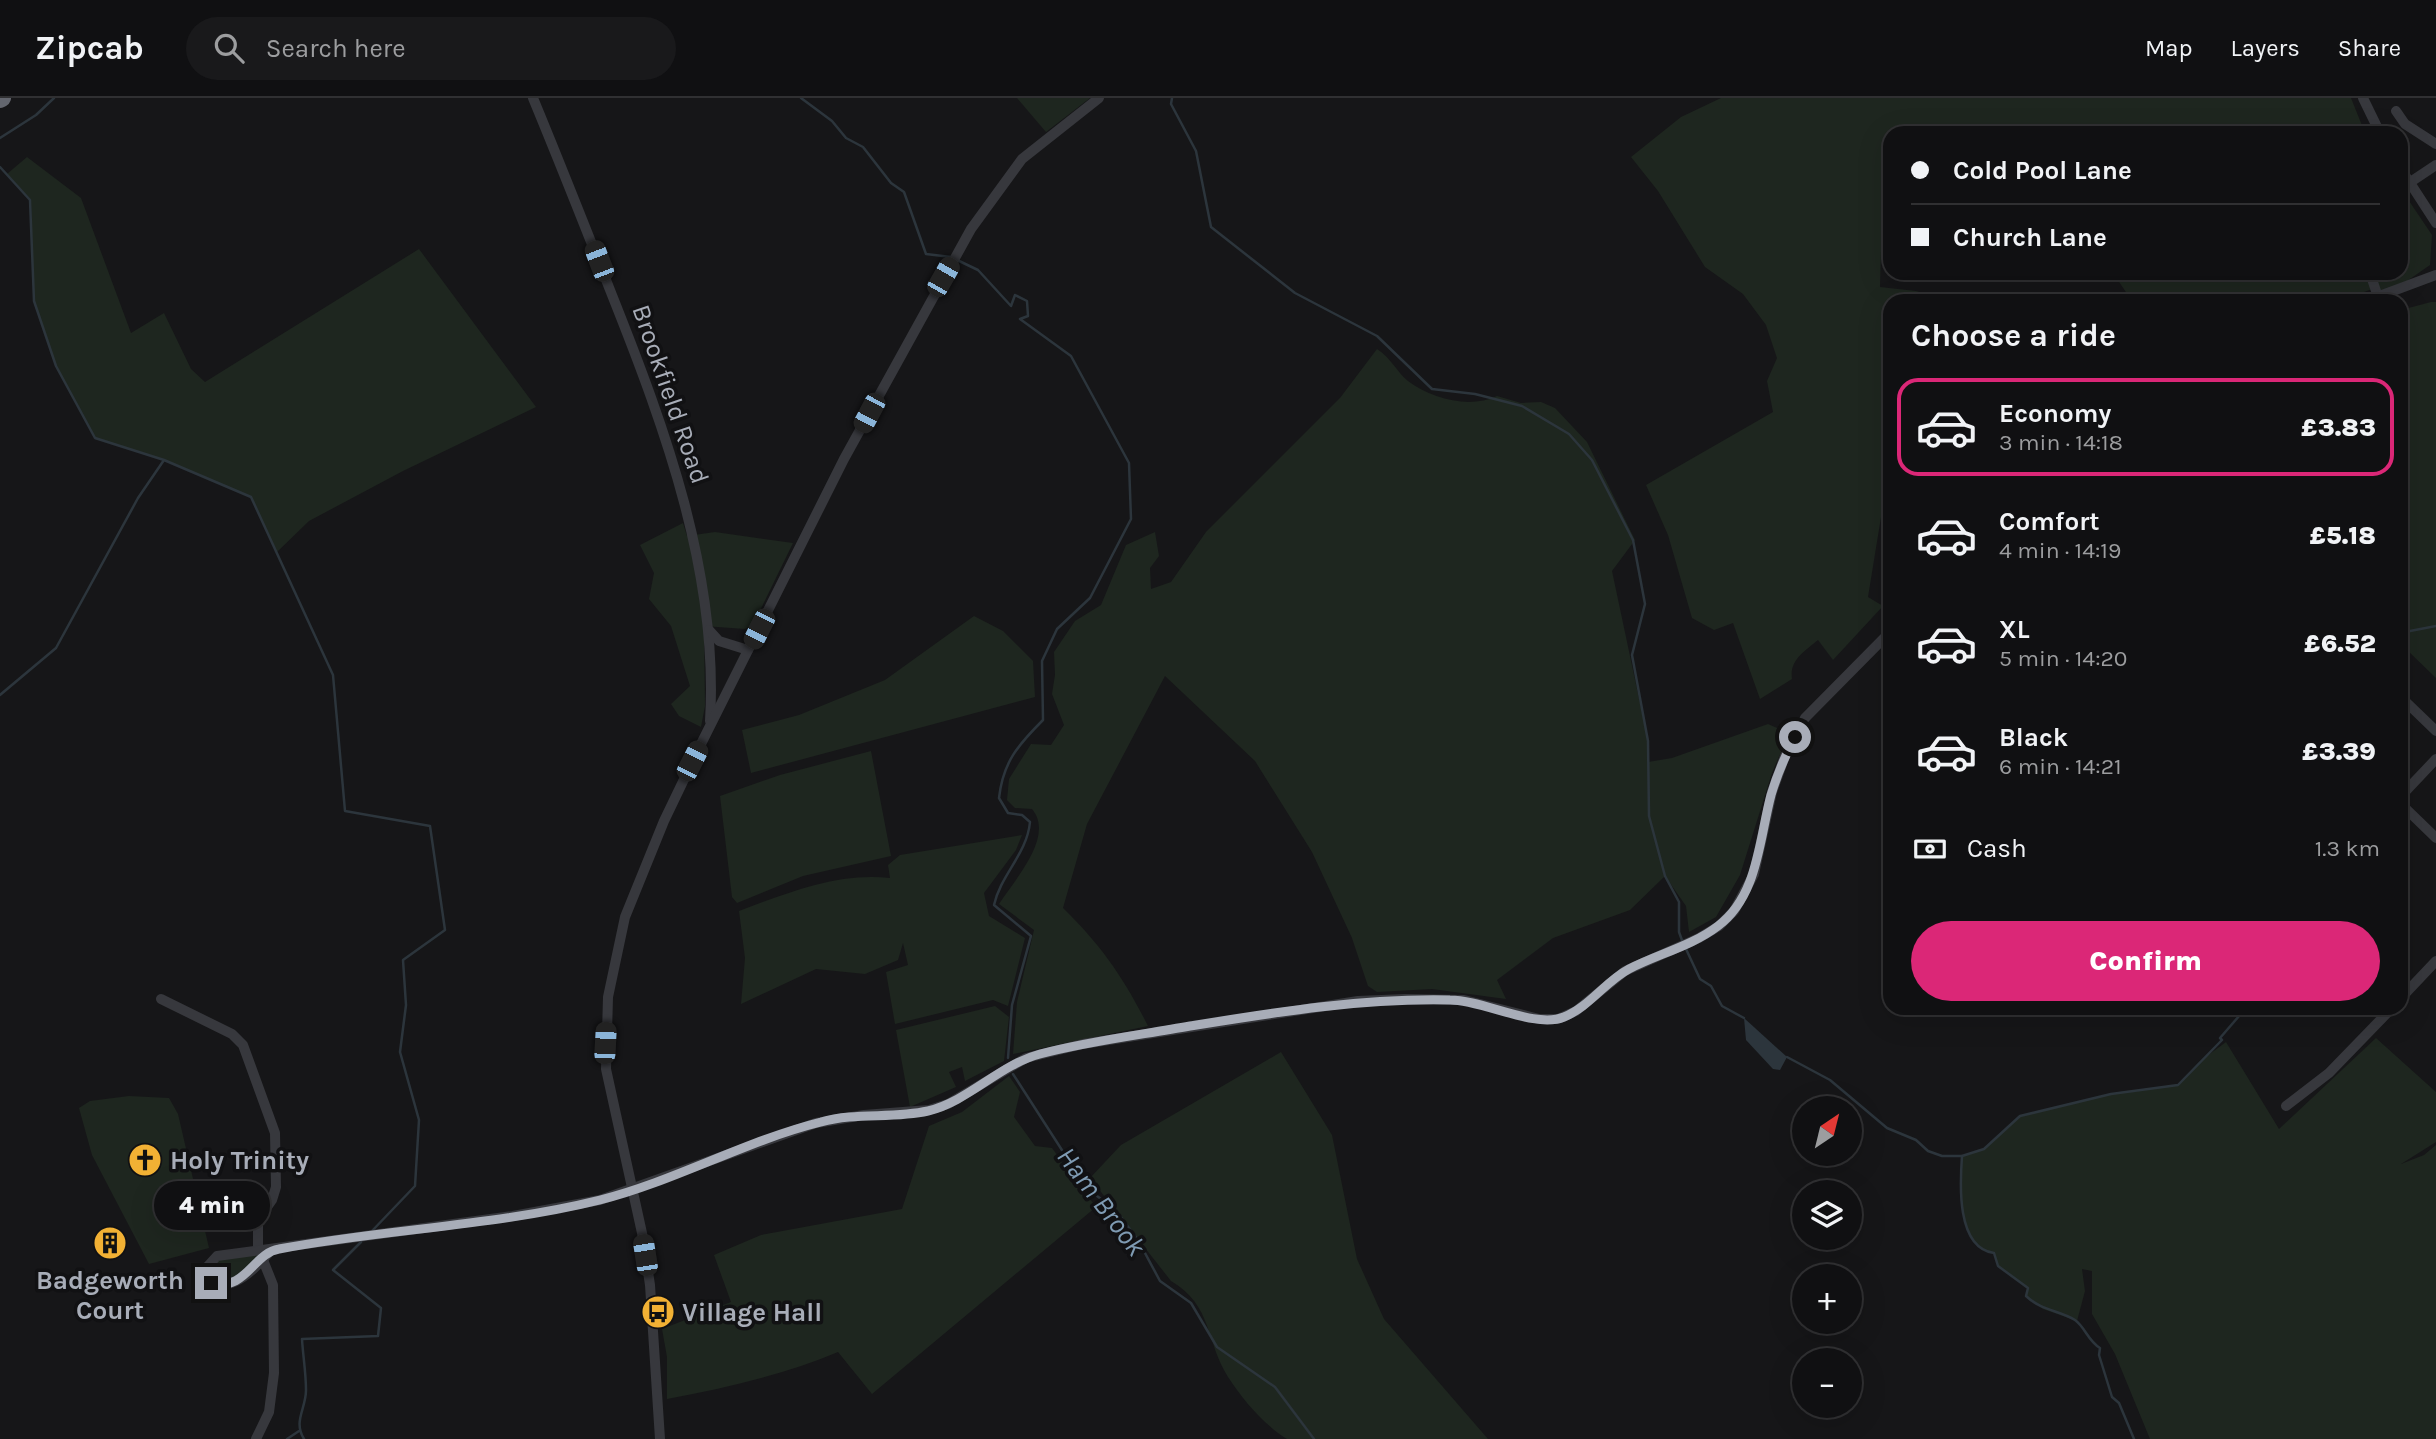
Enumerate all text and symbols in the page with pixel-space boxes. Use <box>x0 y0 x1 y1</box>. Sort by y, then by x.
search box <box>186 17 676 80</box>
text: Zipcab <box>35 29 144 67</box>
icon: search <box>210 29 248 67</box>
text: Search here <box>266 33 406 64</box>
text: Map <box>2145 34 2193 62</box>
text: Layers <box>2231 34 2300 62</box>
text: Share <box>2338 34 2401 62</box>
text: Cold Pool Lane <box>1953 155 2132 186</box>
text: Church Lane <box>1953 222 2107 253</box>
car <box>582 238 617 284</box>
car <box>924 254 963 300</box>
street label: Brookfield Road <box>625 301 716 488</box>
text: Choose a ride <box>1911 317 2116 354</box>
car <box>850 390 889 436</box>
icon: car <box>1915 396 1978 459</box>
text: Economy <box>1999 398 2111 429</box>
text: £3.83 <box>2301 412 2376 443</box>
text: 3 min · 14:18 <box>1999 429 2123 456</box>
icon: car <box>1915 504 1978 567</box>
text: Comfort <box>1999 506 2100 537</box>
text: £5.18 <box>2309 520 2376 551</box>
text: 4 min · 14:19 <box>1999 537 2121 564</box>
car <box>741 606 778 652</box>
icon: car <box>1915 612 1978 675</box>
text: XL <box>1999 614 2030 645</box>
text: £6.52 <box>2304 628 2376 659</box>
text: 5 min · 14:20 <box>1999 645 2127 672</box>
icon: car <box>1915 720 1978 783</box>
route start <box>1779 721 1811 753</box>
text: Black <box>1999 722 2068 753</box>
text: £3.39 <box>2302 736 2376 767</box>
car <box>674 738 711 784</box>
text: 6 min · 14:21 <box>1999 753 2122 780</box>
icon: cash <box>1911 830 1949 868</box>
text: Cash <box>1967 833 2027 864</box>
text: 1.3 km <box>2315 835 2380 862</box>
button: Confirm <box>1911 921 2380 1001</box>
car <box>594 1021 617 1065</box>
north arrow <box>1792 1096 1862 1166</box>
map controls <box>1792 1096 1862 1418</box>
water label: Ham Brook <box>1050 1140 1154 1263</box>
church icon: Holy Trinity <box>126 1141 164 1179</box>
place label: Holy Trinity <box>170 1145 309 1176</box>
button: layers <box>1792 1180 1862 1250</box>
callout: 4 min <box>153 1182 269 1230</box>
text: 4 min <box>179 1192 245 1219</box>
building icon: Badgeworth Court <box>91 1224 129 1262</box>
car <box>632 1233 659 1277</box>
button: + <box>1792 1264 1862 1334</box>
place label: Badgeworth Court <box>36 1265 184 1326</box>
route end <box>195 1267 227 1299</box>
bus stop icon: Village Hall <box>639 1293 677 1331</box>
place label: Village Hall <box>682 1297 822 1328</box>
button: − <box>1792 1348 1862 1418</box>

